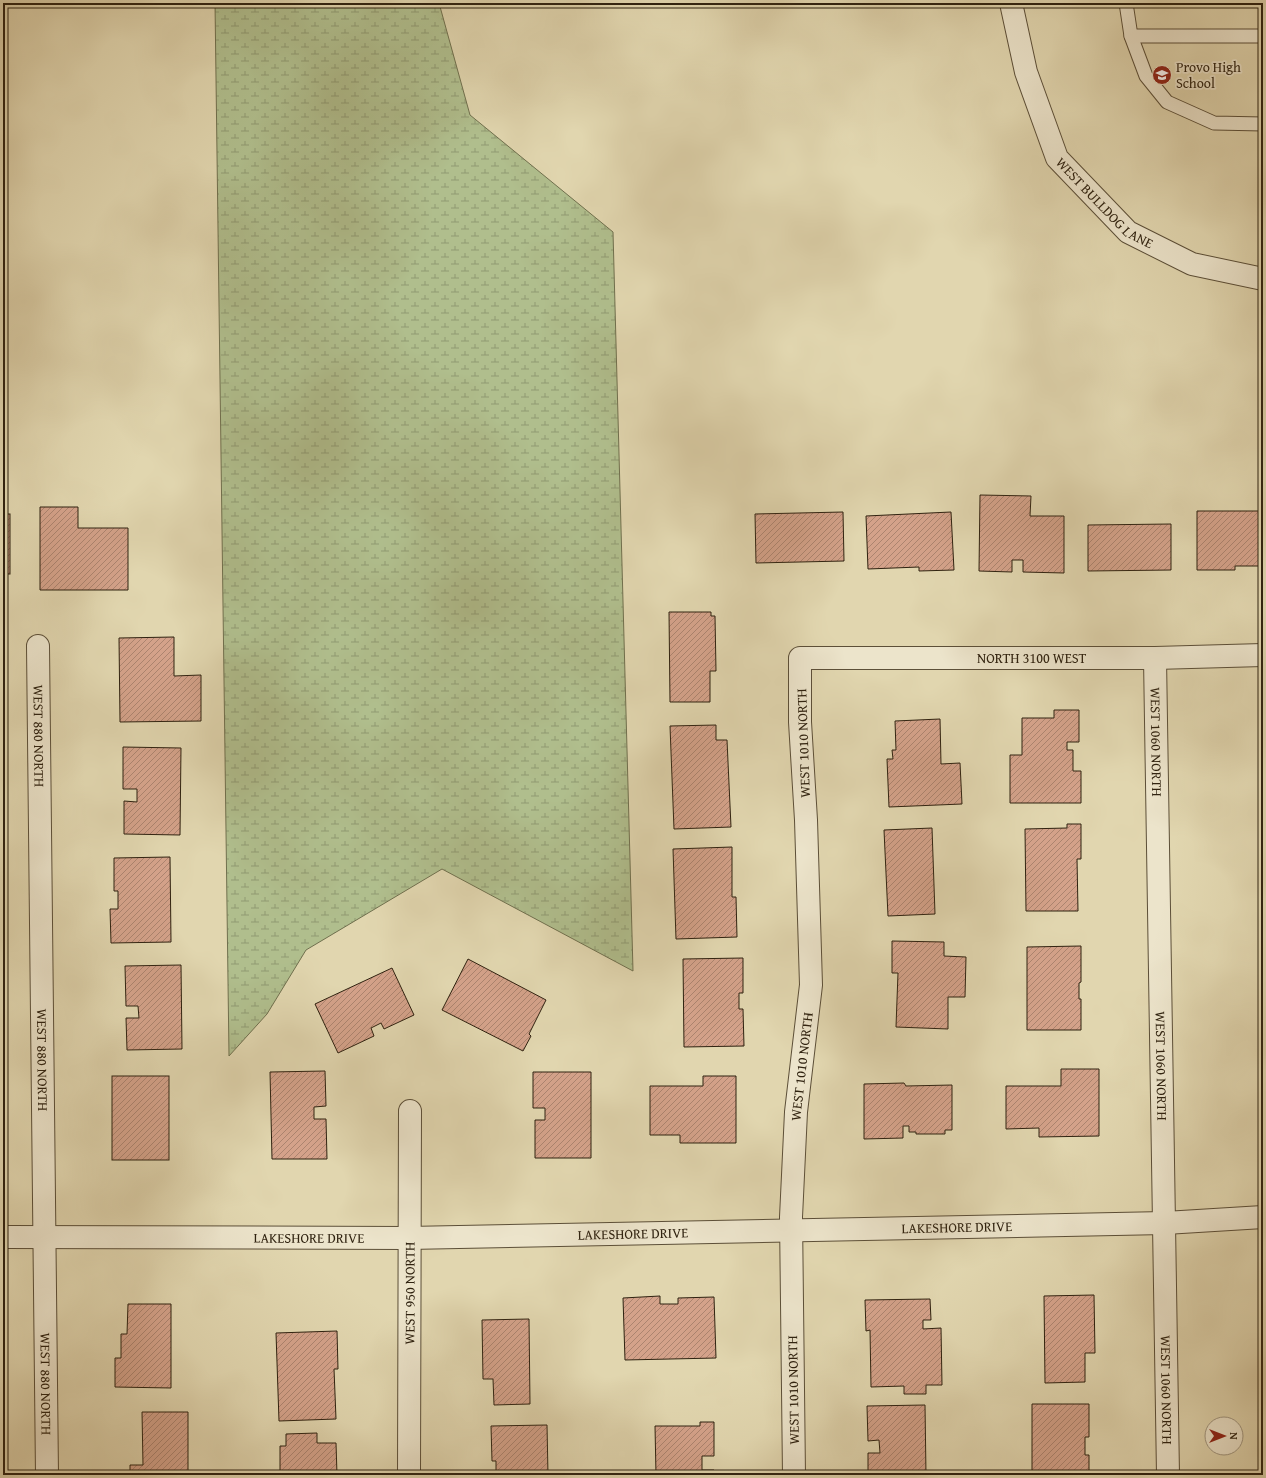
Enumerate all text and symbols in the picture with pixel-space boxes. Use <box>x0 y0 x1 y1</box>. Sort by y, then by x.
place label: Provo High School <box>1176 57 1241 93</box>
school or university icon: Provo High School <box>1151 64 1173 86</box>
street label: WEST BULLDOG LANE <box>1051 153 1157 253</box>
street label: NORTH 3100 WEST <box>977 648 1087 668</box>
street label: WEST 880 NORTH <box>28 685 50 787</box>
street label: WEST 1060 NORTH <box>1145 687 1167 797</box>
street label: WEST 1010 NORTH <box>791 688 815 798</box>
street label: WEST 880 NORTH <box>32 1008 53 1111</box>
street label: WEST 1010 NORTH <box>786 1011 818 1121</box>
street label: WEST 1060 NORTH <box>1151 1011 1172 1121</box>
street label: LAKESHORE DRIVE <box>901 1216 1012 1238</box>
street label: LAKESHORE DRIVE <box>577 1222 689 1245</box>
street label: LAKESHORE DRIVE <box>254 1228 364 1248</box>
street label: WEST 950 NORTH <box>399 1242 420 1344</box>
street label: WEST 880 NORTH <box>35 1332 57 1435</box>
street label: WEST 1010 NORTH <box>782 1335 804 1445</box>
street label: WEST 1060 NORTH <box>1156 1335 1178 1445</box>
north arrow <box>1204 1416 1244 1456</box>
text: N <box>1226 1432 1242 1440</box>

